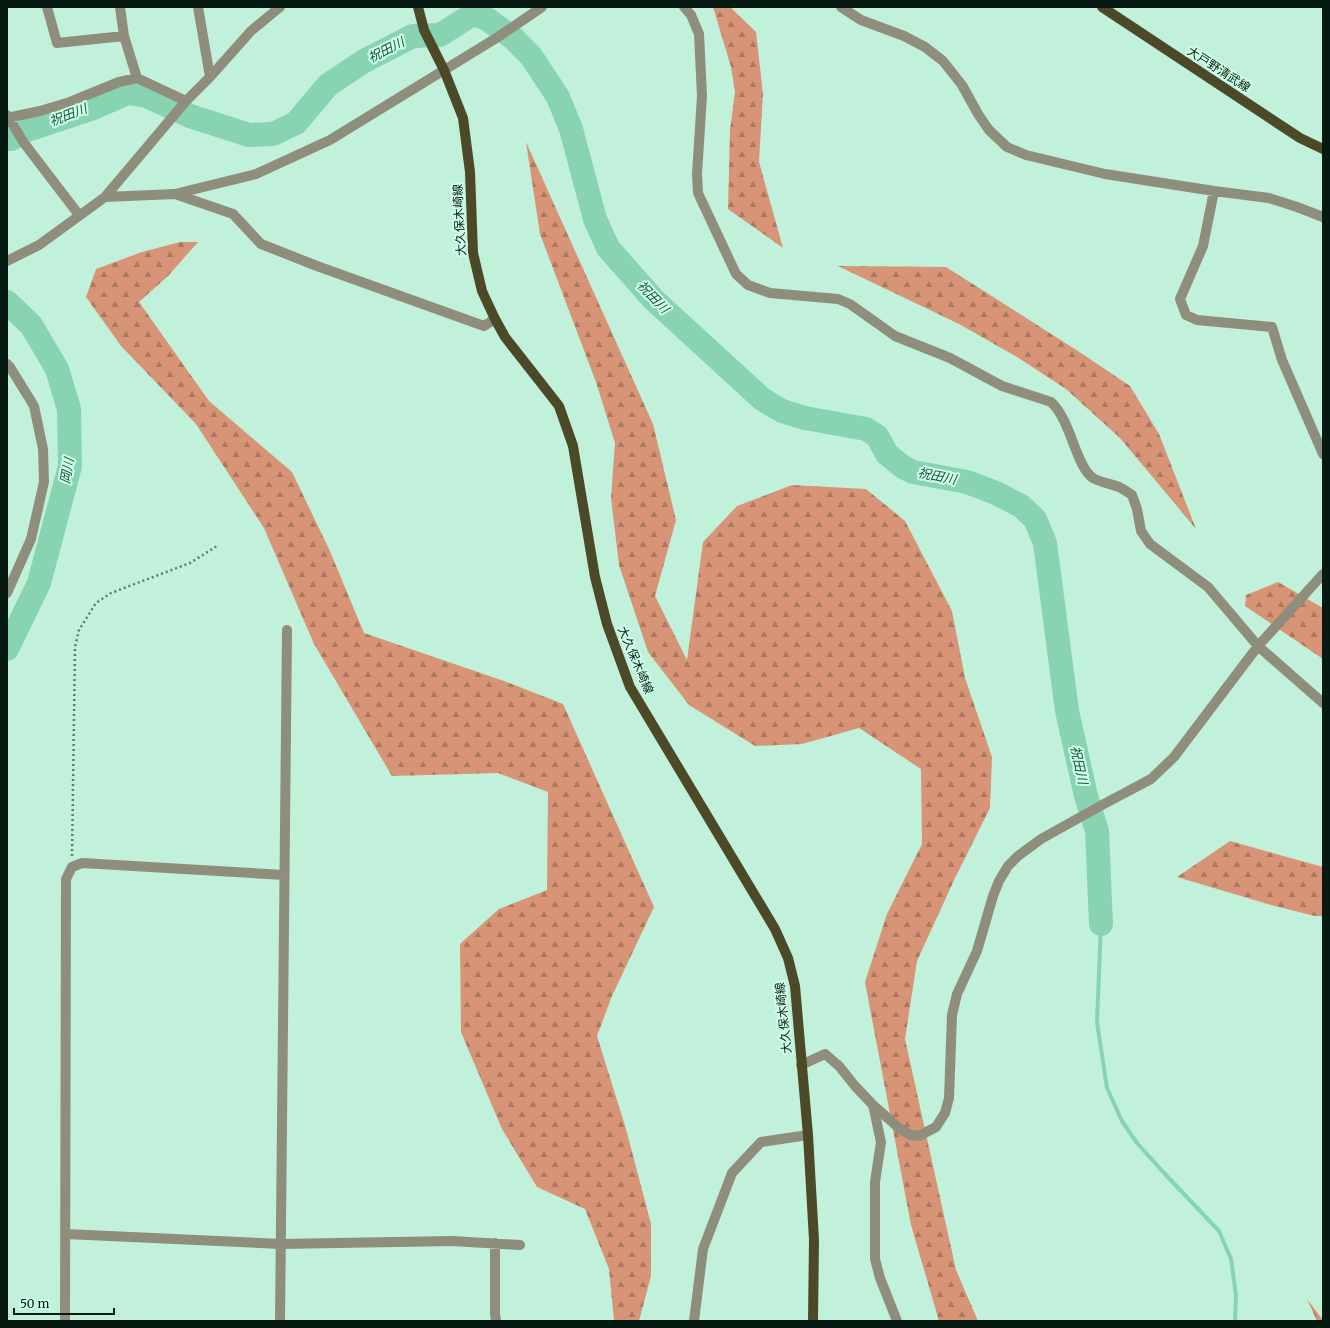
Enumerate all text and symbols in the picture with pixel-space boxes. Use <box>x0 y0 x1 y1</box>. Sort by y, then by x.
water label: 祝田川 <box>365 33 409 66</box>
street label: 大戸野清武線 <box>1185 43 1253 95</box>
water label: 祝田川 <box>47 99 91 130</box>
street label: 大久保木崎線 <box>450 184 468 256</box>
water label: 祝田川 <box>633 277 674 318</box>
water label: 岡川 <box>56 455 78 485</box>
water label: 祝田川 <box>916 464 960 488</box>
street label: 大久保木崎線 <box>615 624 657 696</box>
water label: 祝田川 <box>1067 744 1092 788</box>
street label: 大久保木崎線 <box>772 981 794 1055</box>
scale bar <box>14 1290 114 1316</box>
text: 50 m <box>20 1296 49 1311</box>

